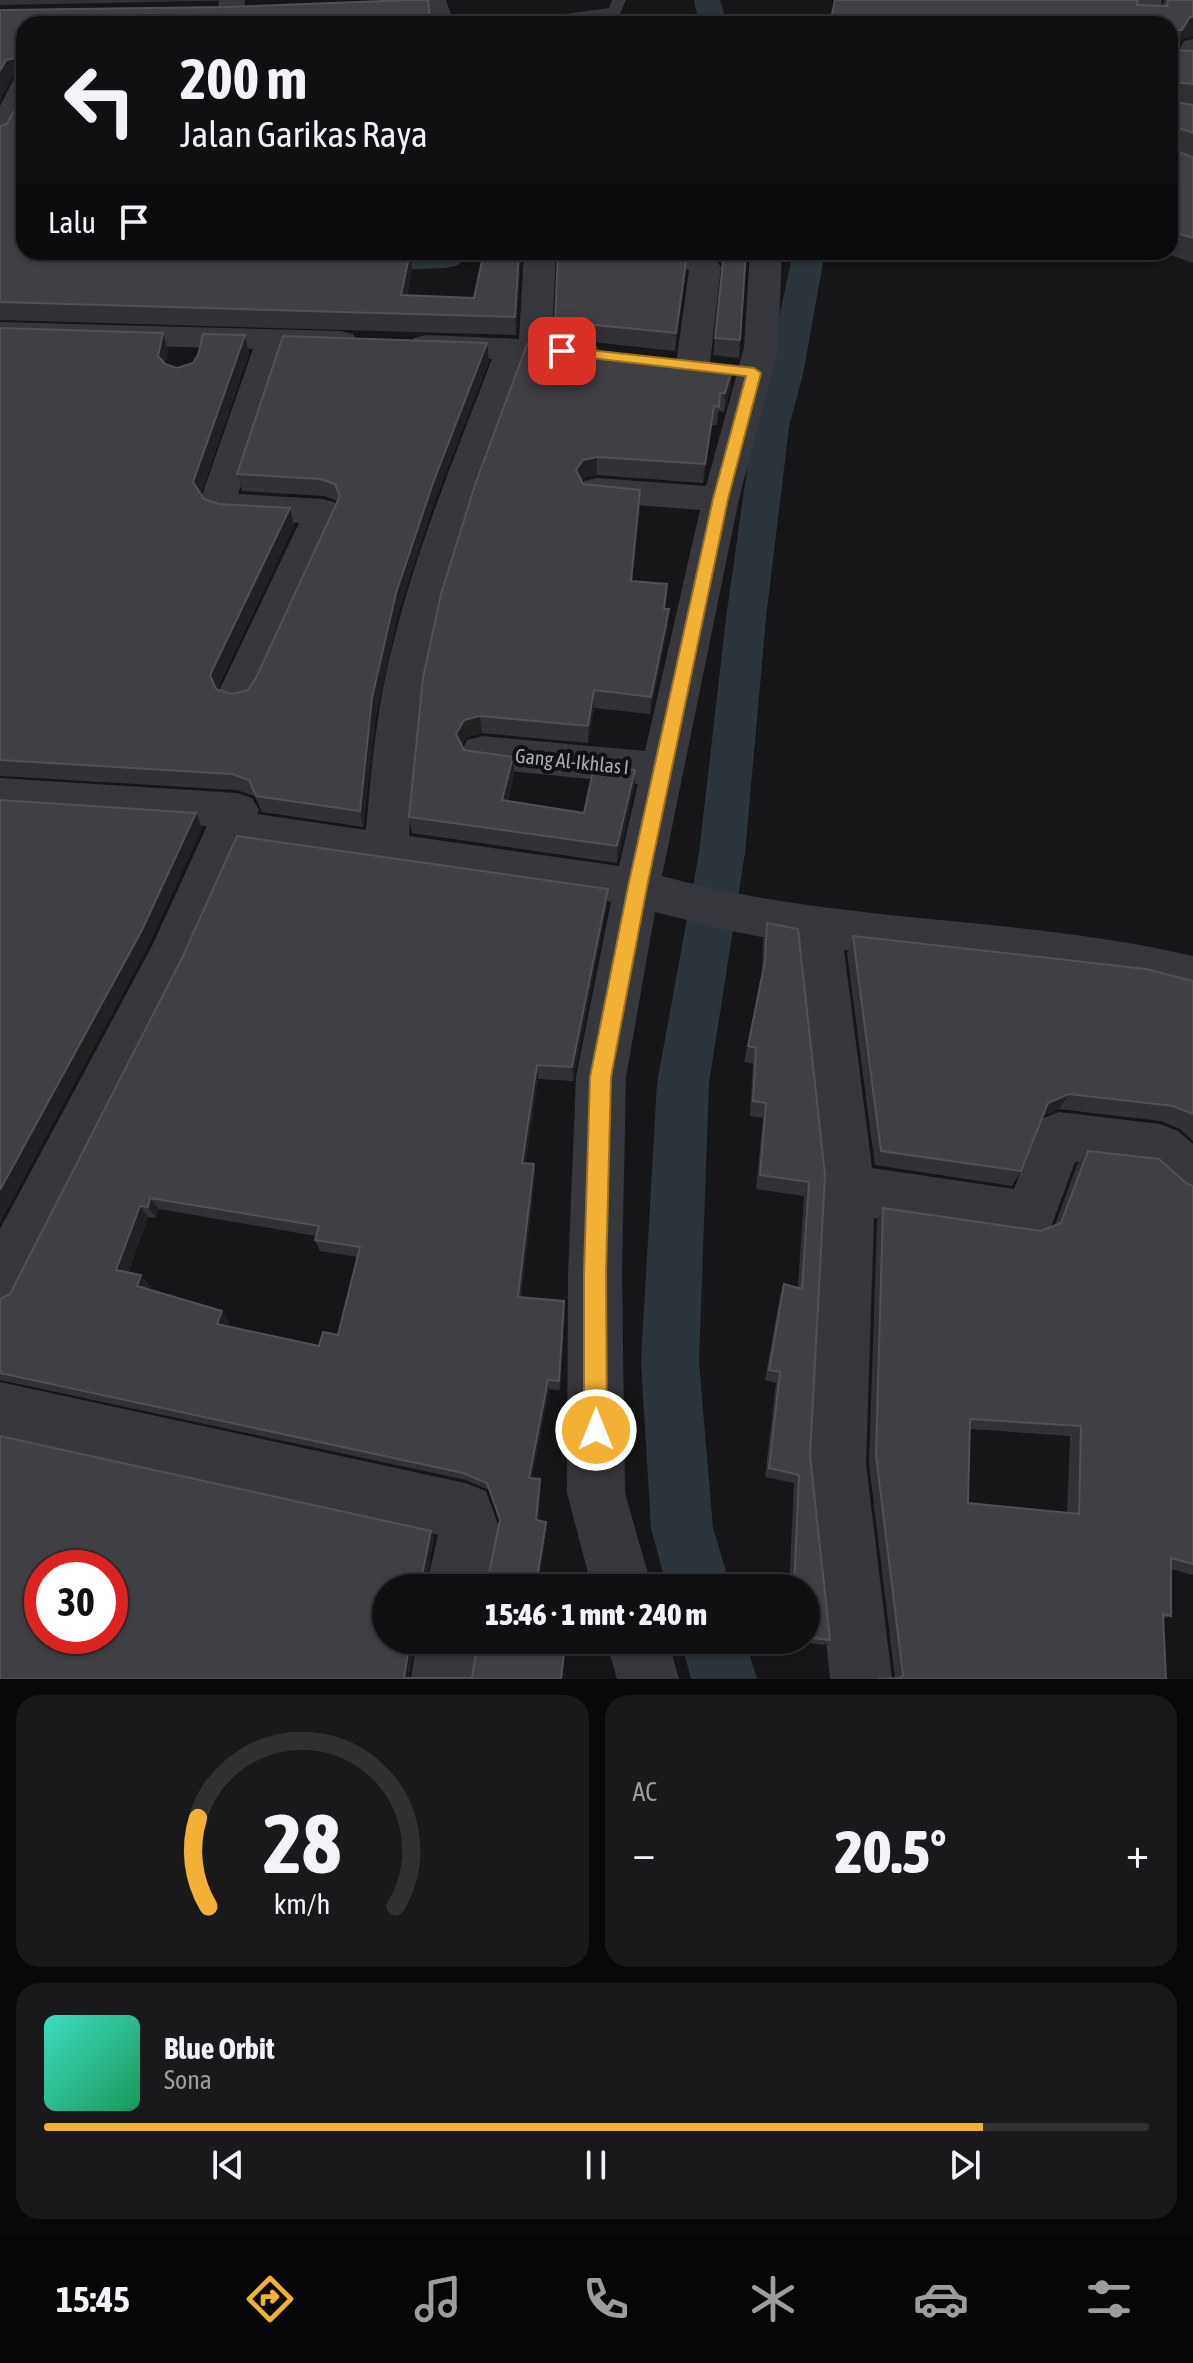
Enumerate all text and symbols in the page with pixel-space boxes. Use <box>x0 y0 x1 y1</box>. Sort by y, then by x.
text: 200 m <box>180 47 307 111</box>
icon: left <box>48 48 152 152</box>
text: Jalan Garikas Raya <box>180 113 428 155</box>
icon: arrive <box>112 200 156 244</box>
text: Lalu <box>48 205 96 239</box>
pin <box>528 317 596 385</box>
icon: arrive <box>540 329 584 373</box>
street label: Gang Al-Ikhlas I <box>514 744 630 778</box>
position arrow <box>554 1388 638 1472</box>
speed limit sign: 30 <box>24 1550 128 1654</box>
text: 15:46 · 1 mnt · 240 m <box>485 1597 707 1631</box>
text: AC <box>633 1777 657 1807</box>
text: 28 <box>263 1795 341 1891</box>
text: 20.5° <box>835 1817 947 1886</box>
text: − <box>633 1827 655 1877</box>
text: + <box>1126 1827 1149 1877</box>
text: km/h <box>274 1887 331 1920</box>
text: Blue Orbit <box>164 2031 275 2065</box>
text: Sona <box>164 2065 212 2095</box>
icon: previous <box>206 2143 250 2187</box>
icon: pause <box>574 2143 618 2187</box>
icon: next <box>943 2143 987 2187</box>
icon: directions <box>242 2271 298 2327</box>
icon: music <box>410 2271 466 2327</box>
icon: phone <box>578 2271 634 2327</box>
icon: climate <box>745 2271 801 2327</box>
icon: car <box>913 2271 969 2327</box>
icon: filters <box>1081 2271 1137 2327</box>
text: 15:45 <box>56 2278 130 2320</box>

